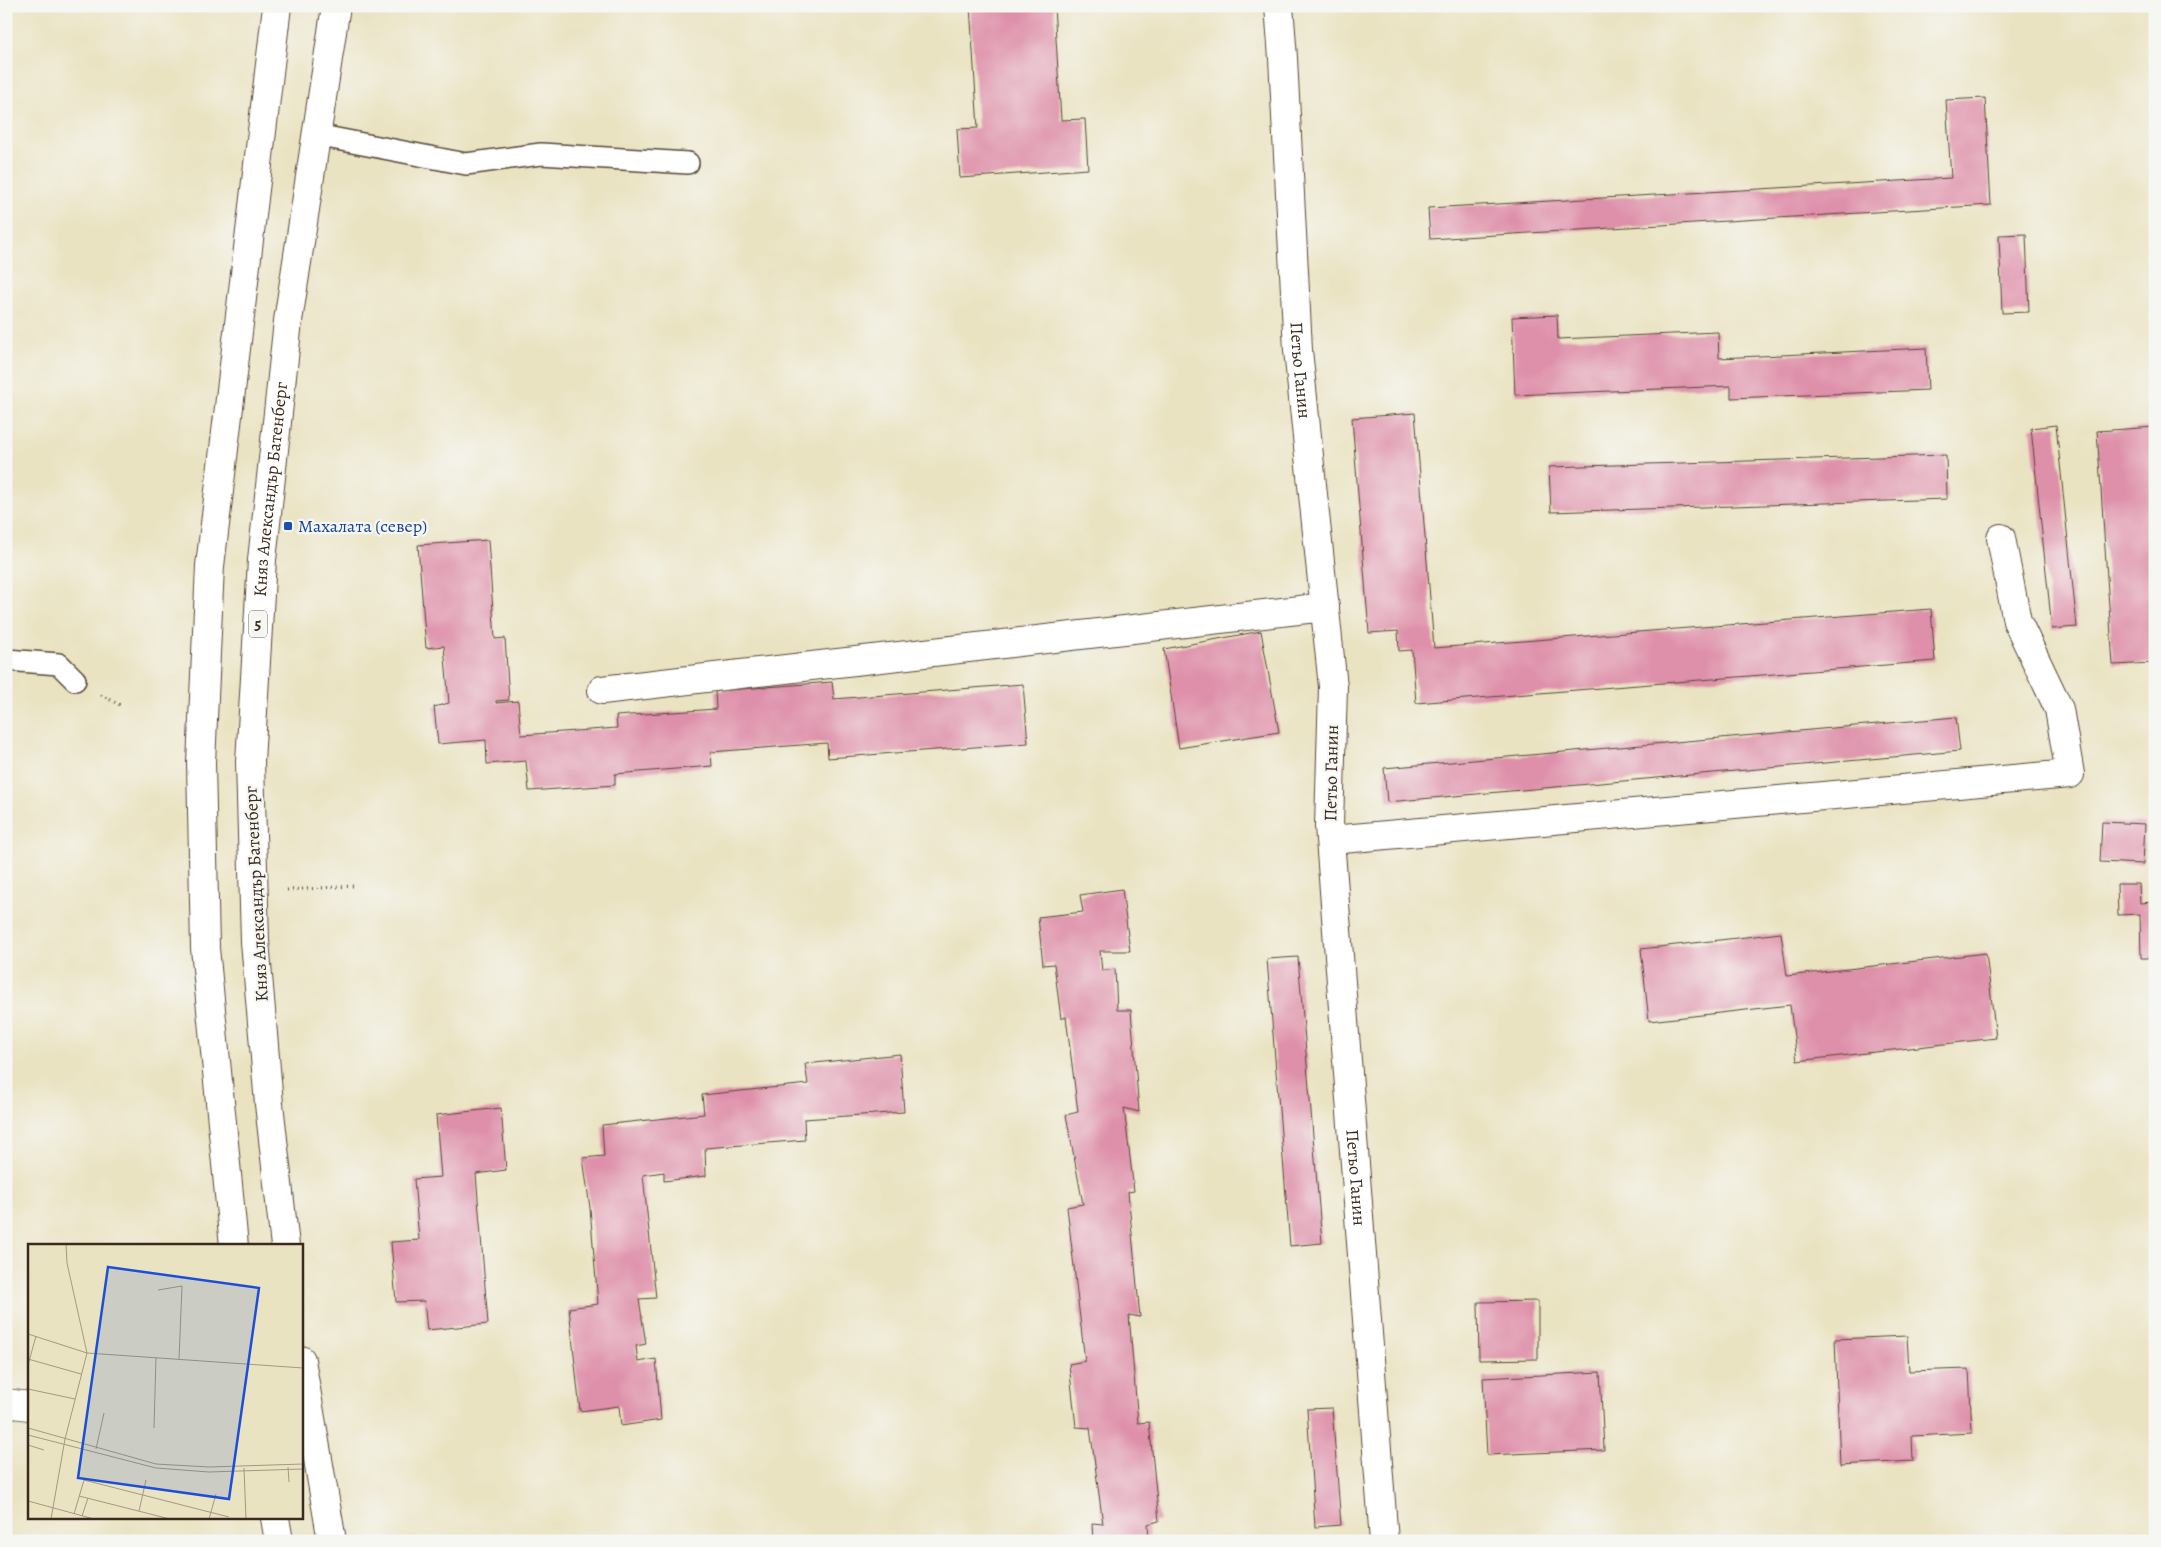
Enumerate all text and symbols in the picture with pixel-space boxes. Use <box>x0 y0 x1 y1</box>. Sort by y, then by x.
street label: Петьо Ганин <box>1285 321 1317 420</box>
street label: Княз Александър Батенберг <box>248 380 293 598</box>
place label: Махалата (север) <box>298 514 427 538</box>
marker: Махалата (север) <box>282 520 294 532</box>
road number: 5 <box>249 610 267 638</box>
street label: Петьо Ганин <box>1318 724 1344 822</box>
street label: Княз Александър Батенберг <box>238 785 274 1002</box>
street label: Петьо Ганин <box>1340 1128 1372 1227</box>
inset map <box>28 1244 302 1520</box>

